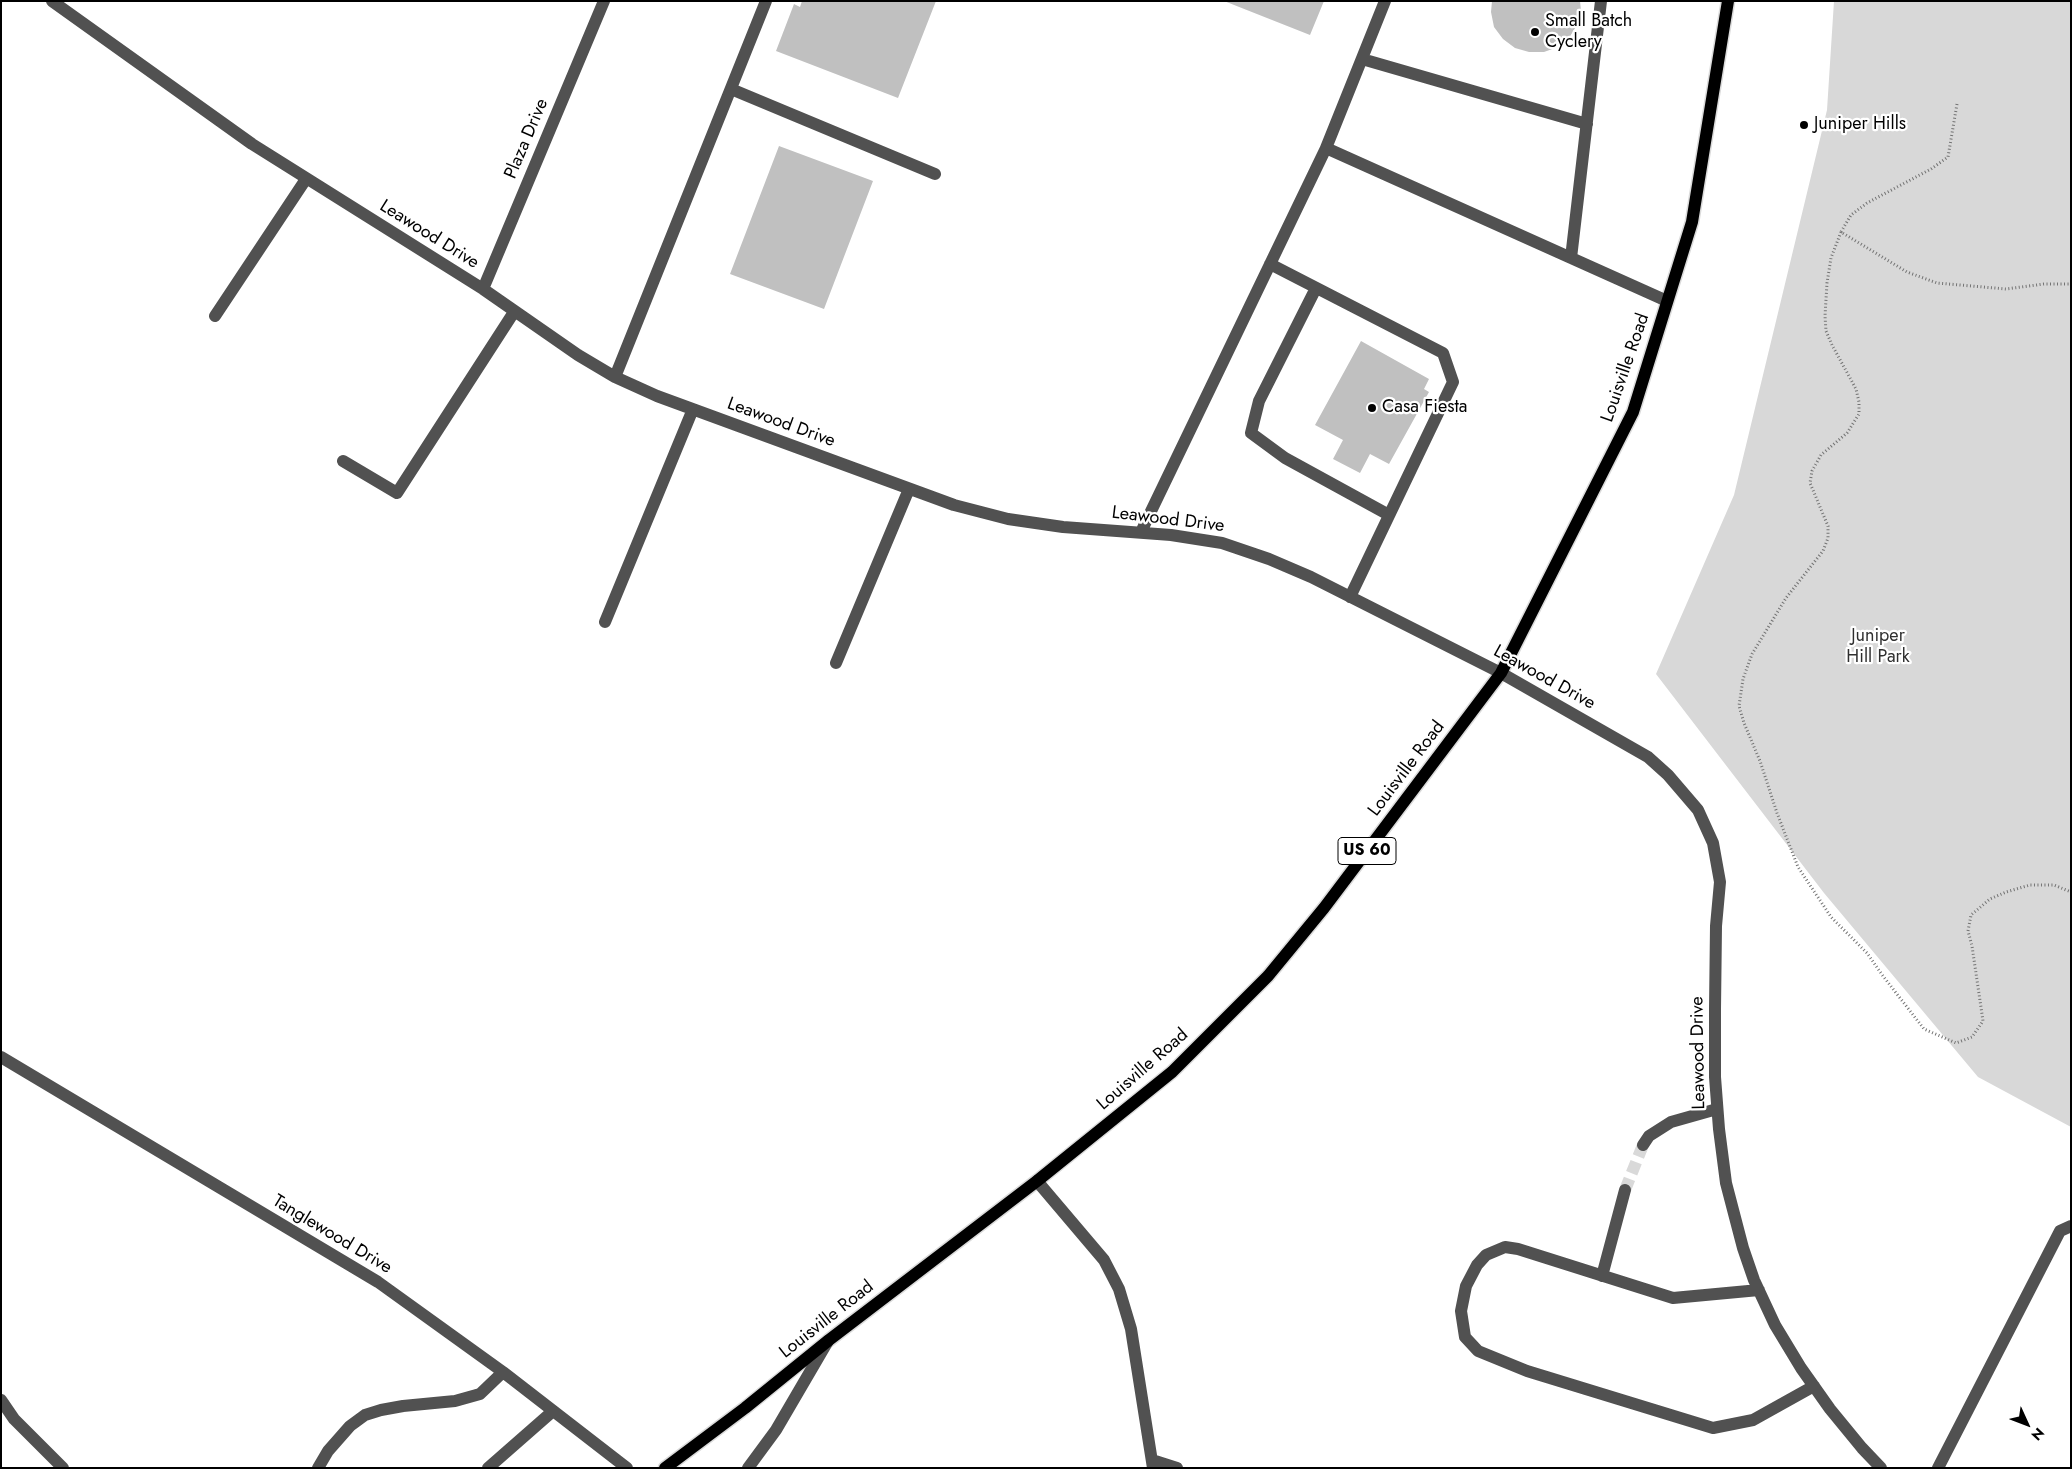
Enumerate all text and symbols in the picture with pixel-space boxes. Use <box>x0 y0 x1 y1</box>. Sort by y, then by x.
place label: Small Batch Cyclery <box>1545 11 1632 54</box>
marker: Small Batch Cyclery <box>1529 26 1541 38</box>
street label: Plaza Drive <box>500 96 554 182</box>
place label: Juniper Hills <box>1814 114 1906 136</box>
marker: Juniper Hills <box>1798 119 1810 131</box>
street label: Leawood Drive <box>375 196 483 274</box>
street label: Louisville Road <box>1597 311 1655 425</box>
street label: Leawood Drive <box>724 393 838 453</box>
place label: Casa Fiesta <box>1382 397 1467 419</box>
marker: Casa Fiesta <box>1366 402 1378 414</box>
street label: Leawood Drive <box>1110 502 1226 538</box>
park label: Juniper Hill Park <box>1846 626 1910 669</box>
street label: Leawood Drive <box>1489 641 1599 715</box>
street label: Louisville Road <box>1364 717 1450 821</box>
road number: US 60 <box>1338 838 1396 864</box>
street label: Leawood Drive <box>1687 996 1711 1110</box>
street label: Louisville Road <box>1093 1025 1193 1115</box>
street label: Tanglewood Drive <box>268 1191 396 1279</box>
street label: Louisville Road <box>776 1277 878 1363</box>
north arrow <box>2002 1399 2052 1449</box>
text: N <box>2027 1423 2049 1445</box>

